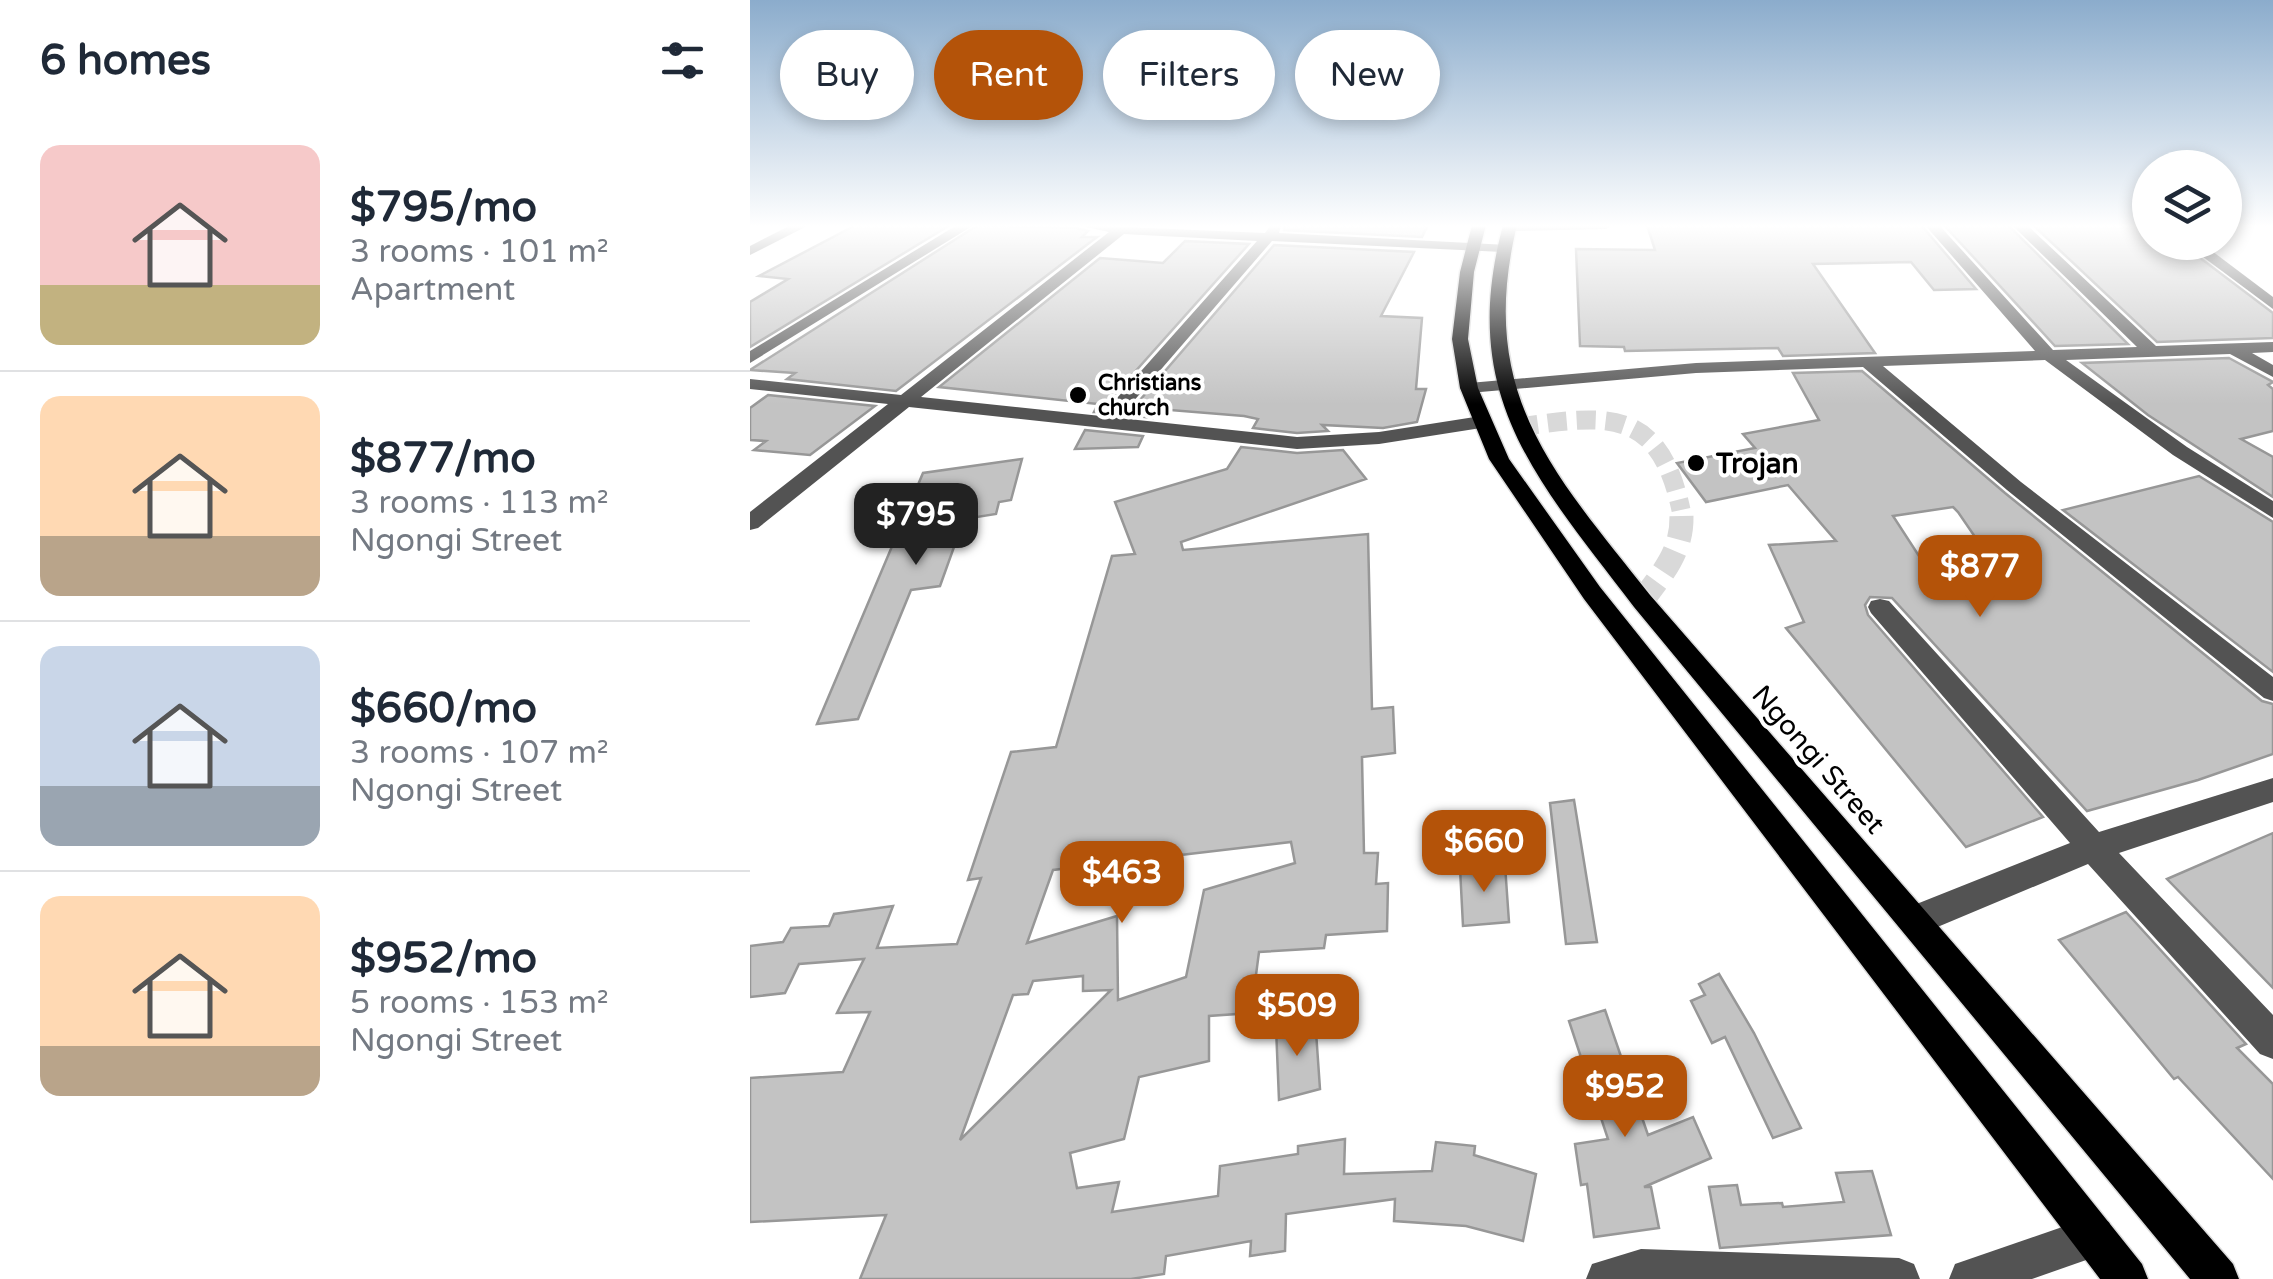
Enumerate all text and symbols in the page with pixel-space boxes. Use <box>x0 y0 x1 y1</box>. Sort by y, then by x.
chip: Buy <box>780 30 914 120</box>
chip: Rent <box>934 30 1083 120</box>
chip: Filters <box>1103 30 1275 120</box>
chip: New <box>1295 30 1440 120</box>
icon: filters <box>655 33 710 88</box>
text: 6 homes <box>40 35 211 86</box>
map controls <box>2132 150 2242 260</box>
button: layers <box>2132 150 2242 260</box>
text: $795/mo <box>350 182 537 233</box>
icon: home <box>120 185 240 305</box>
text: 3 rooms · 101 m² <box>350 233 609 271</box>
text: Apartment <box>350 271 515 309</box>
place label: Christians church <box>1098 370 1202 421</box>
marker: Christians church <box>1067 384 1089 406</box>
text: $877/mo <box>350 433 536 484</box>
icon: home <box>120 436 240 556</box>
place label: Trojan <box>1715 447 1799 481</box>
marker: Trojan <box>1685 452 1707 474</box>
pin: $795 <box>857 483 975 568</box>
text: 3 rooms · 113 m² <box>350 484 609 522</box>
text: $795 <box>876 496 956 534</box>
text: Ngongi Street <box>350 522 562 560</box>
pin: $877 <box>1921 535 2039 620</box>
text: $877 <box>1940 548 2020 586</box>
street label: Ngongi Street <box>1744 678 1892 841</box>
text: $660/mo <box>350 683 537 734</box>
icon: home <box>120 686 240 806</box>
text: 3 rooms · 107 m² <box>350 734 609 772</box>
text: Ngongi Street <box>350 772 562 810</box>
pin: $660 <box>1425 810 1543 895</box>
text: $660 <box>1444 823 1524 861</box>
pin: $463 <box>1063 841 1181 926</box>
text: $463 <box>1082 854 1162 892</box>
text: $952/mo <box>350 933 537 984</box>
icon: home <box>120 936 240 1056</box>
pin: $509 <box>1238 974 1356 1059</box>
text: 5 rooms · 153 m² <box>350 984 609 1022</box>
text: $509 <box>1257 987 1337 1025</box>
text: Ngongi Street <box>350 1022 562 1060</box>
pin: $952 <box>1566 1055 1684 1140</box>
text: $952 <box>1585 1068 1665 1106</box>

